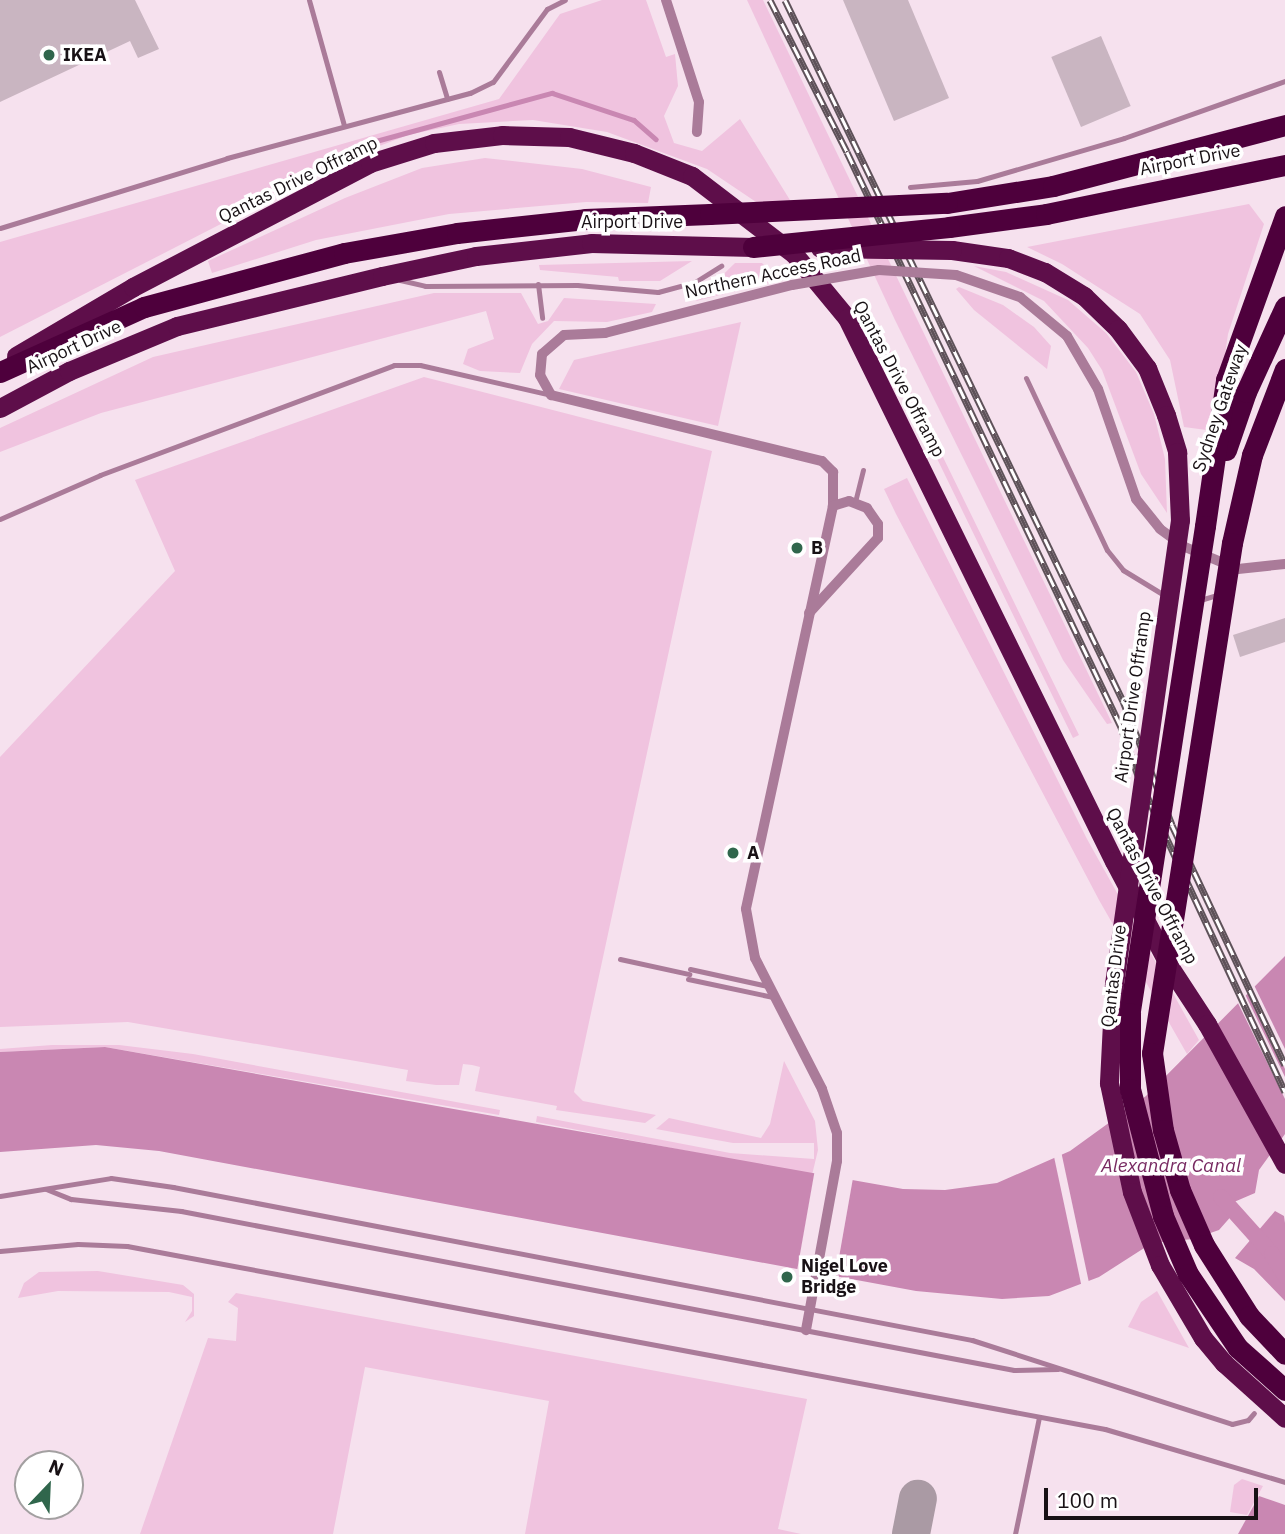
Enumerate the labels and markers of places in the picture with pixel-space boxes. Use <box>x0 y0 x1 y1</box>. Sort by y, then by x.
place label: IKEA <box>63 44 107 66</box>
marker: IKEA <box>41 47 57 63</box>
place label: B <box>811 537 823 559</box>
marker: B <box>789 540 805 556</box>
place label: A <box>747 842 759 864</box>
marker: A <box>725 845 741 861</box>
place label: Nigel Love Bridge <box>801 1256 888 1298</box>
marker: Nigel Love Bridge <box>779 1269 795 1285</box>

